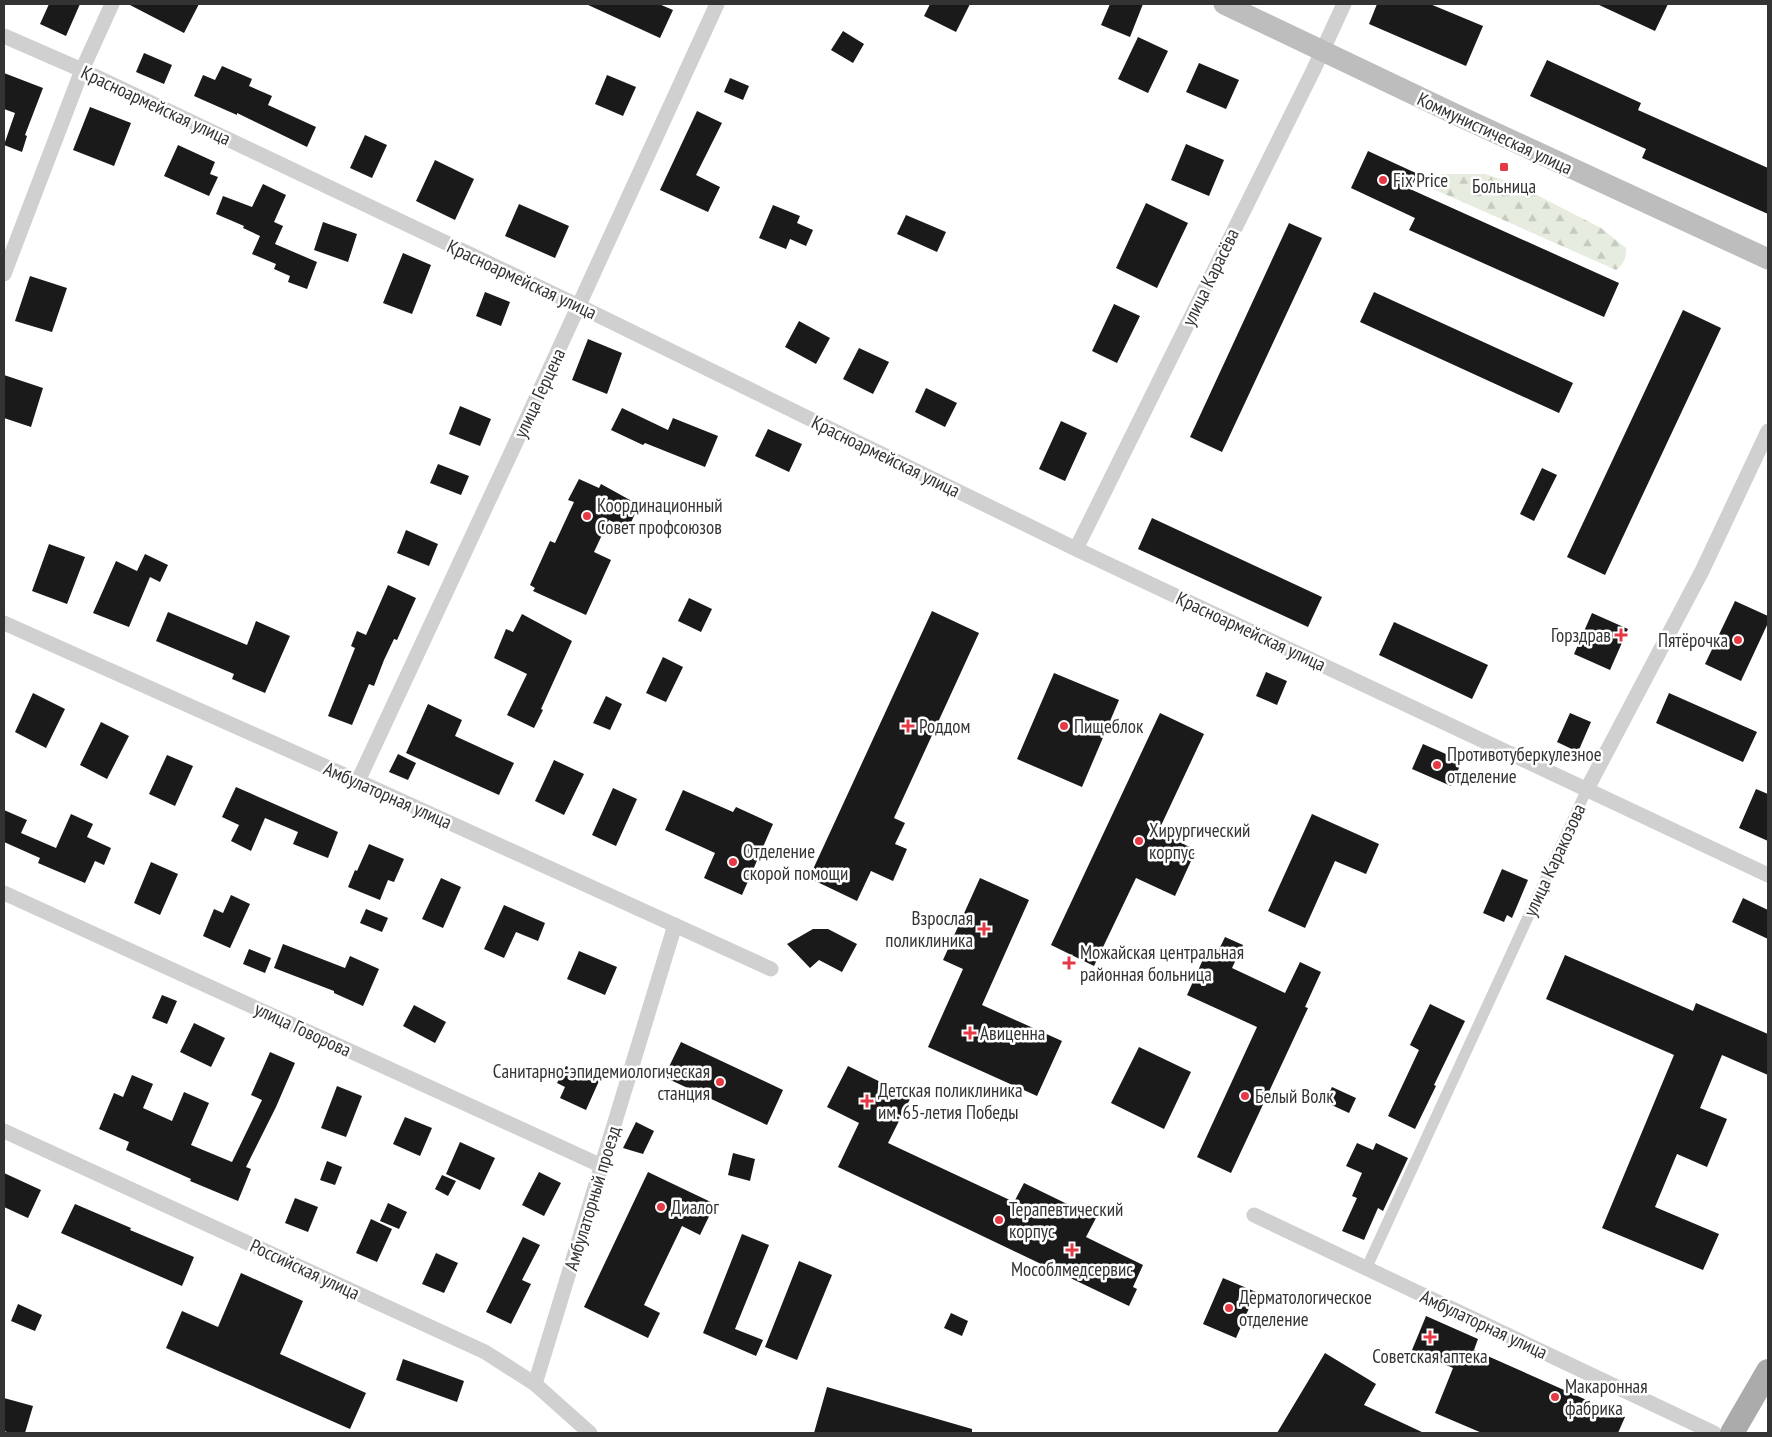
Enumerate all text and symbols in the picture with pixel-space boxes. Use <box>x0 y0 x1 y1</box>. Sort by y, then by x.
street label: Красноармейская улица <box>77 60 235 150</box>
street label: Коммунистическая улица <box>1414 87 1576 179</box>
marker: Больница <box>1498 161 1510 173</box>
place label: Fix Price <box>1393 168 1448 192</box>
marker: Fix Price <box>1377 174 1389 186</box>
place label: Больница <box>1472 174 1536 198</box>
street label: улица Карасёва <box>1176 224 1244 330</box>
street label: Красноармейская улица <box>443 234 601 324</box>
street label: улица Герцена <box>508 344 570 442</box>
street label: Красноармейская улица <box>808 410 964 502</box>
place label: Координационный Совет профсоюзов <box>597 493 723 539</box>
marker: Координационный Совет профсоюзов <box>581 510 593 522</box>
street label: Красноармейская улица <box>1172 586 1330 676</box>
place label: Горздрав <box>1551 623 1611 647</box>
place label: Пятёрочка <box>1658 628 1728 652</box>
marker: Горздрав <box>1615 629 1627 641</box>
marker: Пятёрочка <box>1732 634 1744 646</box>
place label: Роддом <box>919 714 970 738</box>
place label: Пищеблок <box>1074 714 1144 738</box>
marker: Роддом <box>901 719 915 733</box>
marker: Пищеблок <box>1058 720 1070 732</box>
place label: Противотуберкулезное отделение <box>1447 742 1602 788</box>
street label: Амбулаторная улица <box>320 756 456 834</box>
marker: Противотуберкулезное отделение <box>1431 759 1443 771</box>
street label: улица Каракозова <box>1517 800 1591 920</box>
place label: Хирургический корпус <box>1149 818 1250 864</box>
marker: Хирургический корпус <box>1133 835 1145 847</box>
place label: Отделение скорой помощи <box>743 839 848 885</box>
marker: Отделение скорой помощи <box>727 856 739 868</box>
place label: Взрослая поликлиника <box>885 906 973 952</box>
marker: Взрослая поликлиника <box>977 922 991 936</box>
place label: Можайская центральная районная больница <box>1080 940 1244 986</box>
marker: Можайская центральная районная больница <box>1062 956 1076 970</box>
street label: улица Говорова <box>251 996 355 1062</box>
place label: Авиценна <box>980 1021 1045 1045</box>
marker: Авиценна <box>964 1027 976 1039</box>
place label: Санитарно-эпидемиологическая станция <box>493 1059 710 1105</box>
marker: Санитарно-эпидемиологическая станция <box>714 1076 726 1088</box>
place label: Детская поликлиника им. 65-летия Победы <box>878 1078 1023 1124</box>
place label: Белый Волк <box>1255 1084 1334 1108</box>
marker: Белый Волк <box>1239 1090 1251 1102</box>
marker: Детская поликлиника им. 65-летия Победы <box>860 1094 874 1108</box>
street label: Амбулаторный проезд <box>559 1122 626 1273</box>
place label: Диалог <box>671 1195 719 1219</box>
place label: Терапевтический корпус <box>1009 1197 1123 1243</box>
marker: Диалог <box>655 1201 667 1213</box>
marker: Терапевтический корпус <box>993 1214 1005 1226</box>
street label: Российская улица <box>246 1233 364 1305</box>
marker: Мособлмедсервис <box>1066 1244 1078 1256</box>
place label: Мособлмедсервис <box>1011 1257 1133 1281</box>
street label: Амбулаторная улица <box>1417 1284 1551 1364</box>
place label: Дерматологическое отделение <box>1239 1285 1372 1331</box>
marker: Дерматологическое отделение <box>1223 1302 1235 1314</box>
marker: Советская аптека <box>1424 1331 1436 1343</box>
place label: Советская аптека <box>1372 1344 1488 1368</box>
place label: Макаронная фабрика <box>1565 1374 1648 1420</box>
marker: Макаронная фабрика <box>1549 1391 1561 1403</box>

